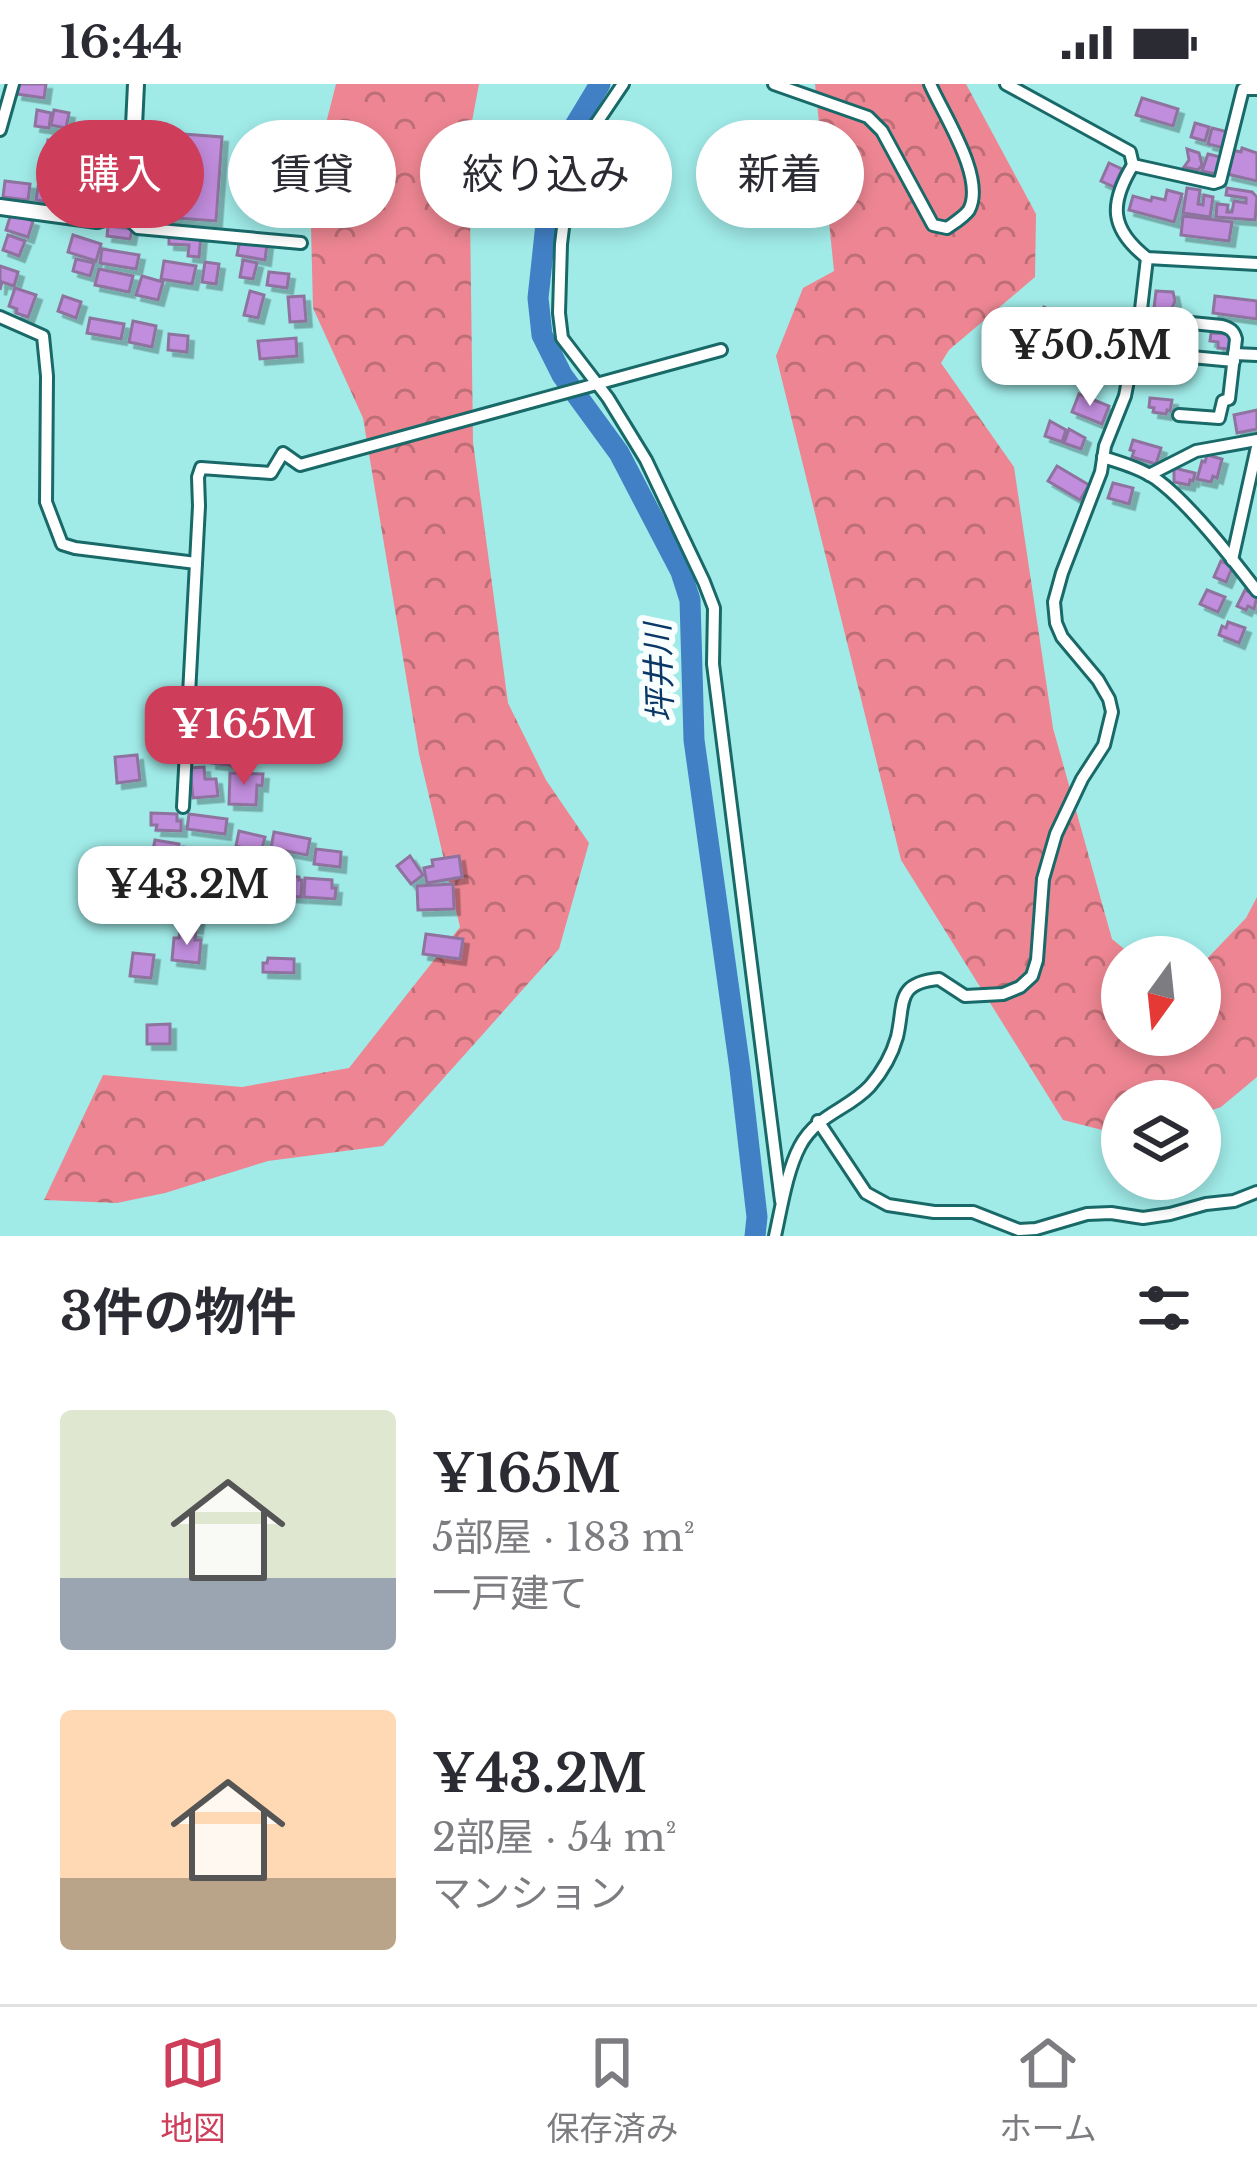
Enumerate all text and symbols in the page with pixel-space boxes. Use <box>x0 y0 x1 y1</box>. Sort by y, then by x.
text: 16:44 <box>60 14 183 70</box>
chip: 購入 <box>36 120 204 228</box>
chip: 賃貸 <box>228 120 396 228</box>
chip: 絞り込み <box>420 120 672 228</box>
chip: 新着 <box>696 120 864 228</box>
pin: ¥50.5M <box>992 307 1188 409</box>
text: ¥50.5M <box>1008 321 1172 370</box>
water label: 坪井川 <box>637 620 681 723</box>
pin: ¥165M <box>160 686 328 788</box>
text: ¥165M <box>172 700 316 749</box>
pin: ¥43.2M <box>89 846 285 948</box>
text: ¥43.2M <box>105 860 269 909</box>
north arrow <box>1101 936 1221 1056</box>
map controls <box>1101 936 1221 1200</box>
button: layers <box>1101 1080 1221 1200</box>
icon: filters <box>1131 1275 1197 1341</box>
text: 3件の物件 <box>60 1281 297 1344</box>
text: ¥165M <box>432 1443 621 1506</box>
icon: home <box>156 1458 300 1602</box>
text: 5部屋 · 183 m² <box>432 1513 695 1562</box>
text: 一戸建て <box>432 1569 588 1618</box>
text: ¥43.2M <box>432 1743 647 1806</box>
icon: home <box>156 1758 300 1902</box>
text: 2部屋 · 54 m² <box>432 1813 677 1862</box>
text: マンション <box>432 1869 627 1918</box>
tab: 地図 <box>160 2030 226 2150</box>
tab: 保存済み <box>546 2030 678 2150</box>
tab: ホーム <box>999 2030 1097 2150</box>

